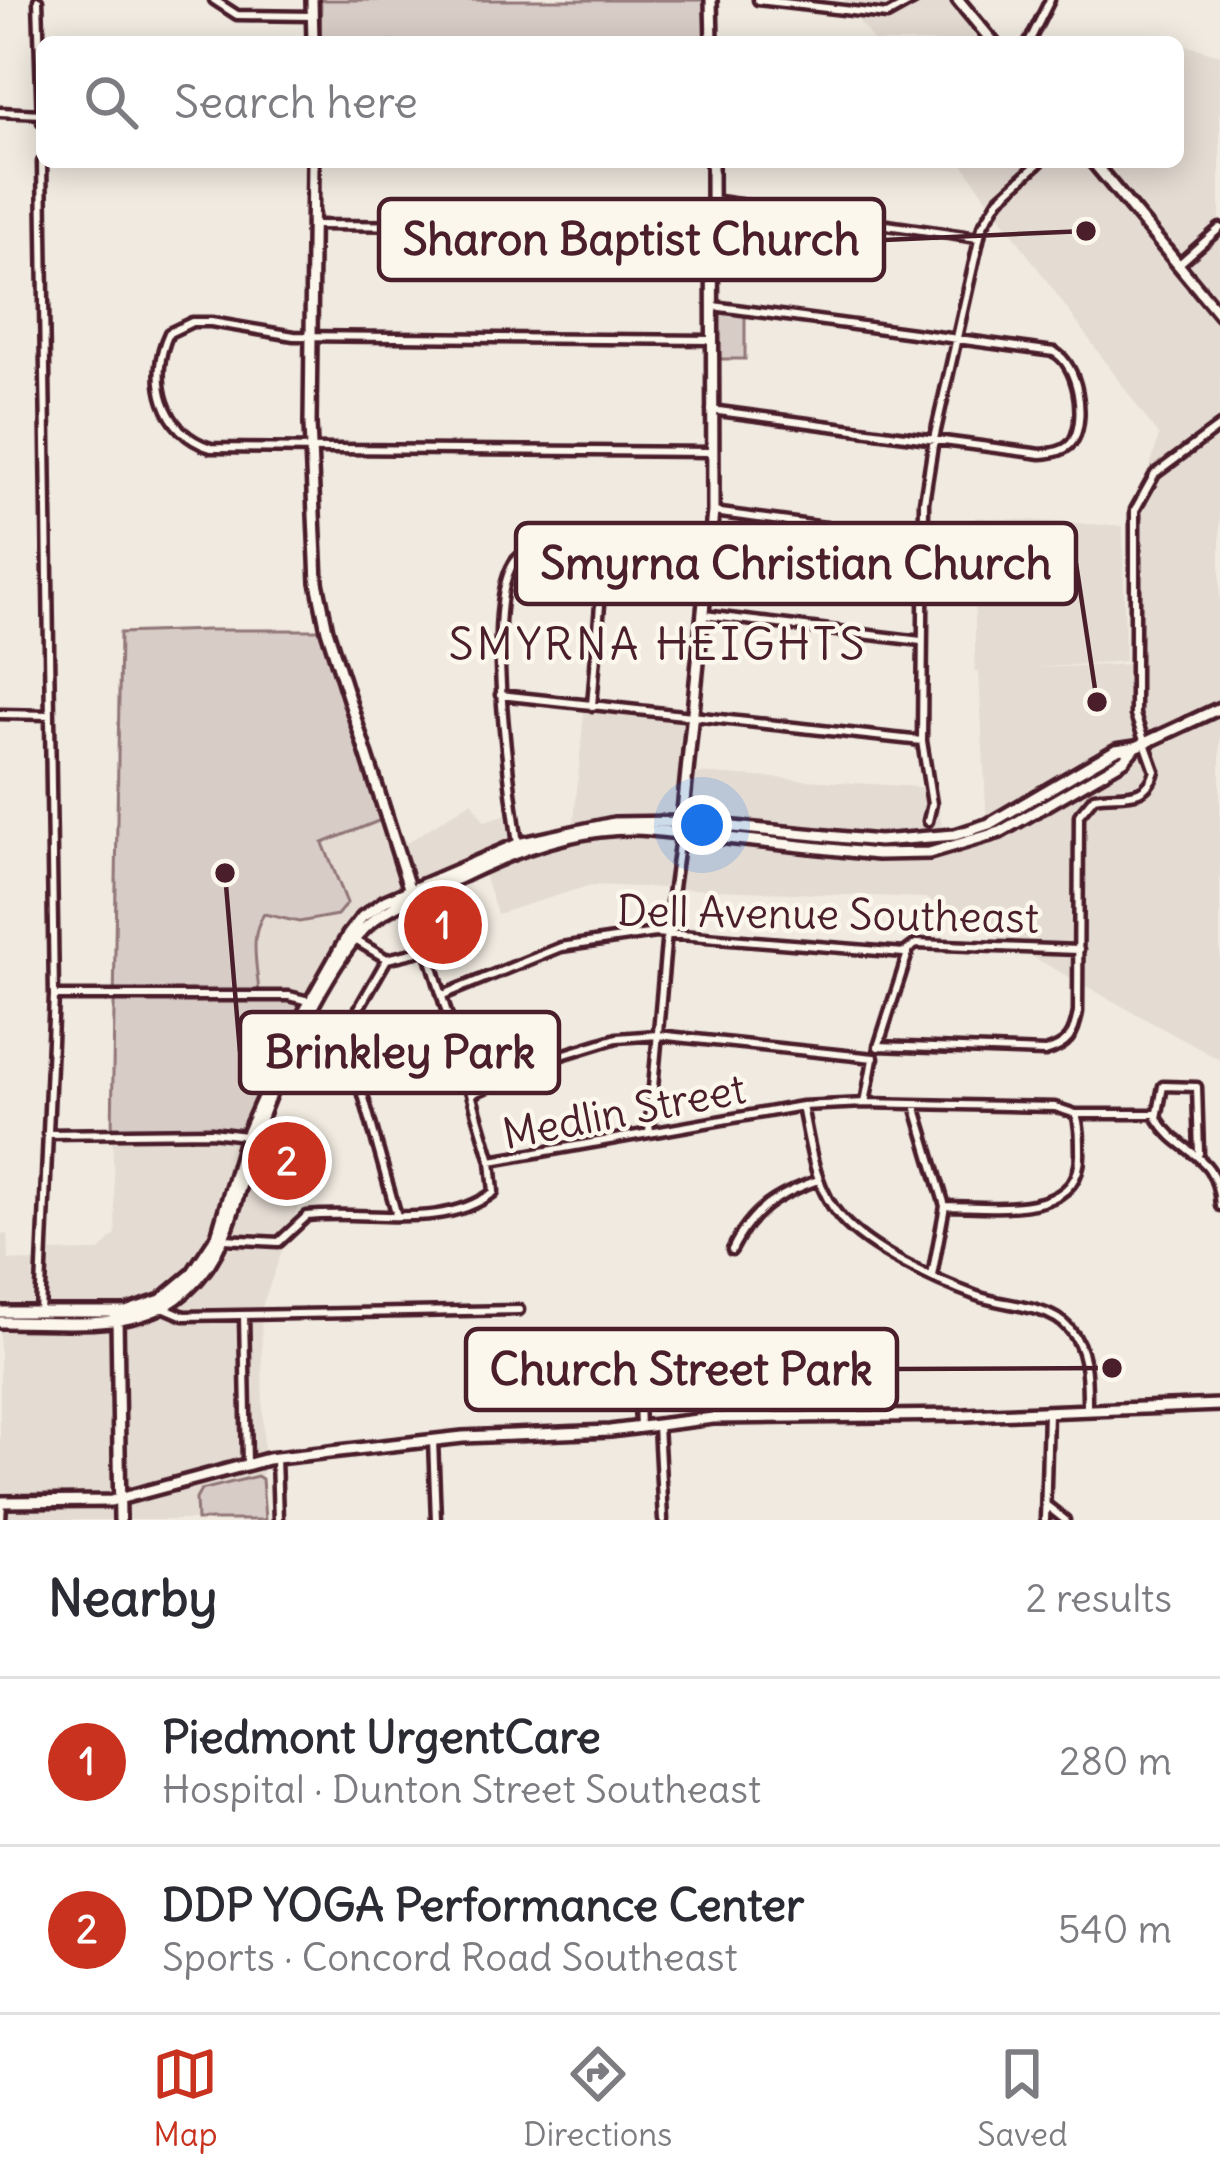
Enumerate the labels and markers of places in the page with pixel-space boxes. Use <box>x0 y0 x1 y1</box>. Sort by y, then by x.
callout: Sharon Baptist Church <box>379 199 884 280</box>
callout: Smyrna Christian Church <box>516 523 1076 604</box>
pin: 1 <box>404 880 482 970</box>
callout: Brinkley Park <box>240 1012 559 1093</box>
pin: 2 <box>248 1116 326 1206</box>
callout: Church Street Park <box>466 1329 897 1410</box>

